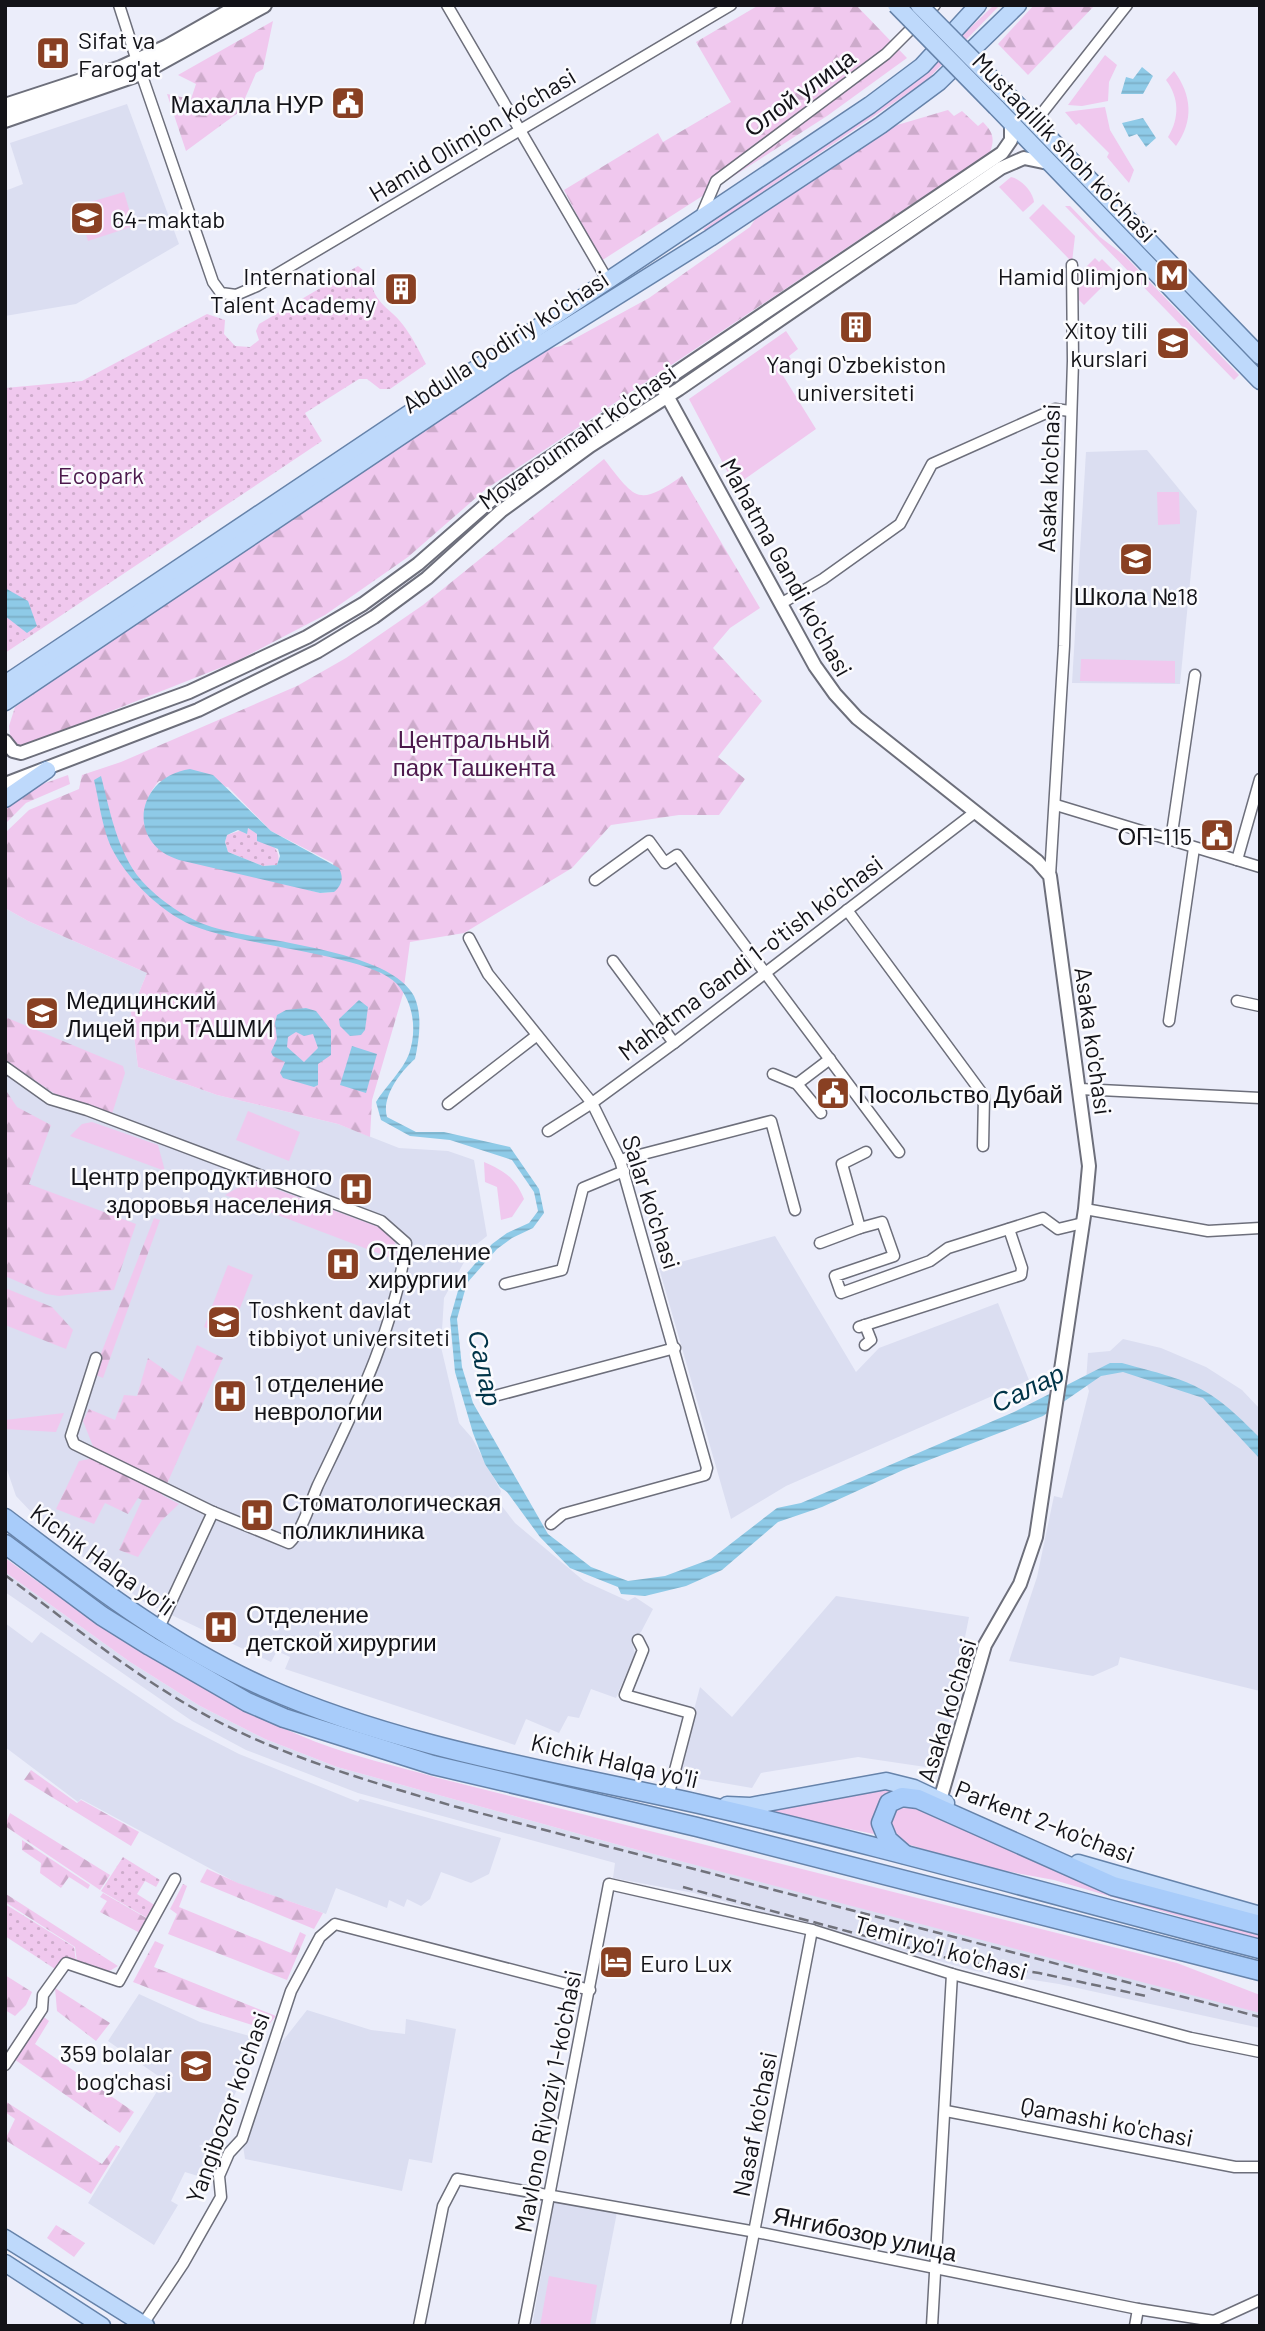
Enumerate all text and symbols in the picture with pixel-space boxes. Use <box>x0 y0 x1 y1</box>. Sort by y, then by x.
place label: Sifat va Farog'at <box>78 25 161 82</box>
hospital icon: Sifat va Farog'at <box>34 34 72 72</box>
street label: Олой улица <box>738 42 861 142</box>
street label: Mustaqillik shoh ko'chasi <box>967 46 1163 248</box>
street label: Hamid Olimjon ko’chasi <box>363 61 581 207</box>
public building icon: Махалла НУР <box>329 84 367 122</box>
place label: Махалла НУР <box>171 89 324 118</box>
school or university icon: 64-maktab <box>68 199 106 237</box>
place label: 64-maktab <box>112 204 225 233</box>
metro station icon: Hamid Olimjon <box>1153 256 1191 294</box>
place label: International Talent Academy <box>210 261 376 318</box>
place label: Hamid Olimjon <box>998 261 1148 290</box>
street label: Abdulla Qodiriy ko'chasi <box>396 263 614 419</box>
building icon: International Talent Academy <box>382 270 420 308</box>
building icon: Yangi Oʻzbekiston universiteti <box>837 308 875 346</box>
place label: Xitoy tili kurslari <box>1064 315 1148 372</box>
school or university icon: Xitoy tili kurslari <box>1154 324 1192 362</box>
place label: Yangi Oʻzbekiston universiteti <box>766 349 946 406</box>
street label: Movarounnahr ko'chasi <box>473 357 681 515</box>
street label: Asaka ko'chasi <box>1031 403 1065 553</box>
street label: Mahatma Gandi ko'chasi <box>715 453 859 681</box>
park label: Ecopark <box>58 460 144 489</box>
school or university icon: Школа №18 <box>1117 540 1155 578</box>
place label: Школа №18 <box>1074 581 1198 610</box>
park label: Центральный парк Ташкента <box>393 724 556 781</box>
public building icon: ОП-115 <box>1198 816 1236 854</box>
place label: ОП-115 <box>1117 821 1192 850</box>
street label: Mahatma Gandi 1-o'tish ko'chasi <box>612 848 888 1066</box>
street label: Asaka ko'chasi <box>1069 965 1119 1117</box>
place label: Медицинский Лицей при ТАШМИ <box>66 985 274 1042</box>
school or university icon: Медицинский Лицей при ТАШМИ <box>23 994 61 1032</box>
public building icon: Посольство Дубай <box>814 1074 852 1112</box>
place label: Посольство Дубай <box>858 1079 1063 1108</box>
street label: Salar ko'chasi <box>617 1131 687 1273</box>
place label: Центр репродуктивного здоровья населения <box>71 1161 332 1218</box>
hospital icon: Центр репродуктивного здоровья населения <box>337 1170 375 1208</box>
place label: Отделение хирургии <box>368 1236 491 1293</box>
hospital icon: Отделение хирургии <box>324 1245 362 1283</box>
place label: Toshkent davlat tibbiyot universiteti <box>248 1294 450 1351</box>
school or university icon: Toshkent davlat tibbiyot universiteti <box>205 1303 243 1341</box>
water label: Салар <box>463 1327 509 1409</box>
water label: Салар <box>986 1356 1068 1418</box>
place label: 1 отделение неврологии <box>254 1368 384 1425</box>
hospital icon: 1 отделение неврологии <box>211 1377 249 1415</box>
place label: Стоматологическая поликлиника <box>282 1487 501 1544</box>
hospital icon: Стоматологическая поликлиника <box>238 1496 276 1534</box>
street label: Kichik Halqa yo'li <box>25 1497 181 1621</box>
place label: Отделение детской хирургии <box>246 1599 437 1656</box>
hospital icon: Отделение детской хирургии <box>202 1608 240 1646</box>
street label: Asaka ko'chasi <box>910 1635 982 1785</box>
street label: Kichik Halqa yo'li <box>528 1727 702 1793</box>
street label: Parkent 2-ko'chasi <box>951 1773 1139 1869</box>
street label: Temiryo'l ko'chasi <box>851 1908 1031 1986</box>
hotel icon: Euro Lux <box>597 1943 635 1981</box>
place label: Euro Lux <box>640 1948 732 1977</box>
street label: Mavlono Riyoziy 1-ko'chasi <box>507 1967 587 2235</box>
street label: Yangibozor ko'chasi <box>179 2007 275 2207</box>
place label: 359 bolalar bog'chasi <box>60 2038 172 2095</box>
school or university icon: 359 bolalar bog'chasi <box>177 2047 215 2085</box>
street label: Nasaf ko'chasi <box>726 2049 782 2199</box>
street label: Qamashi ko'chasi <box>1018 2090 1196 2152</box>
street label: Янгибозор улица <box>770 2199 960 2267</box>

